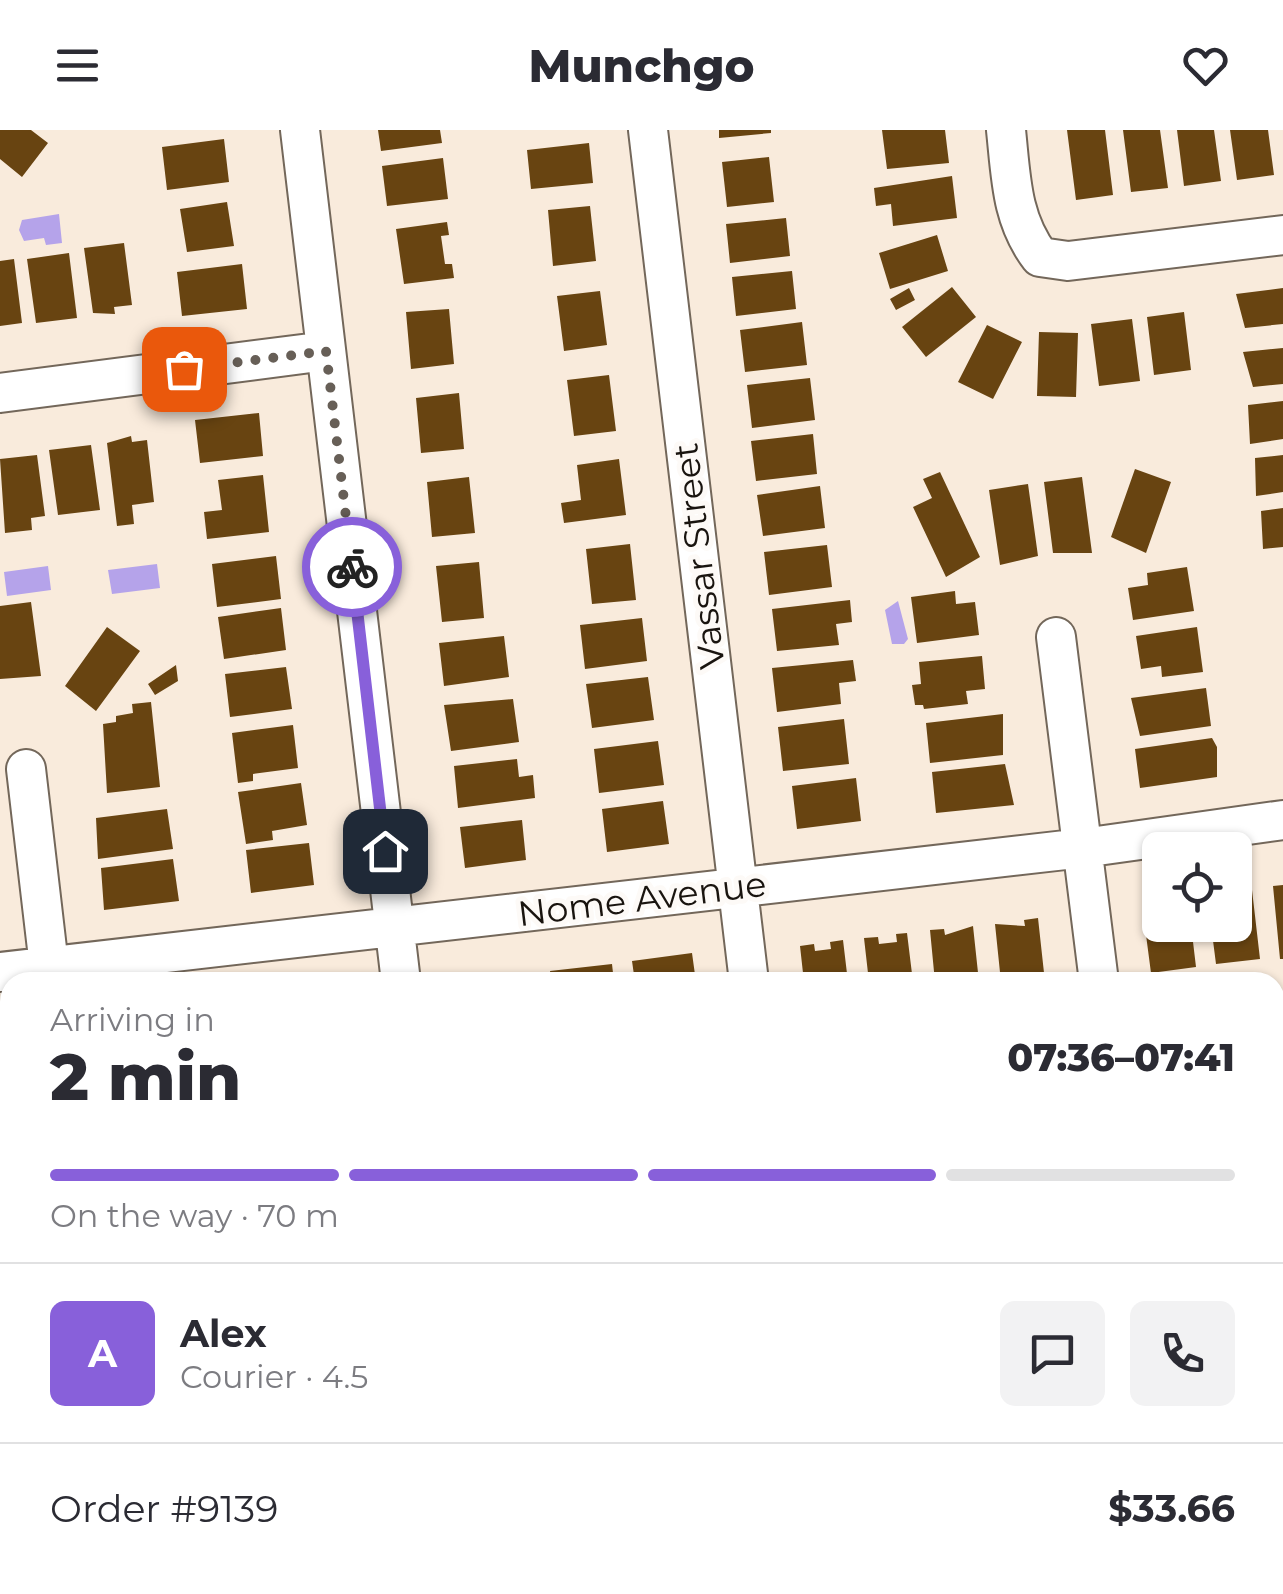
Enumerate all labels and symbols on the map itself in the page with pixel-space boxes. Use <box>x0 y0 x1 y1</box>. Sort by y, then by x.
pin <box>142 327 227 412</box>
street label: Vassar Street <box>663 441 734 671</box>
courier <box>302 517 402 617</box>
pin <box>343 809 428 894</box>
street label: Nome Avenue <box>515 862 769 935</box>

